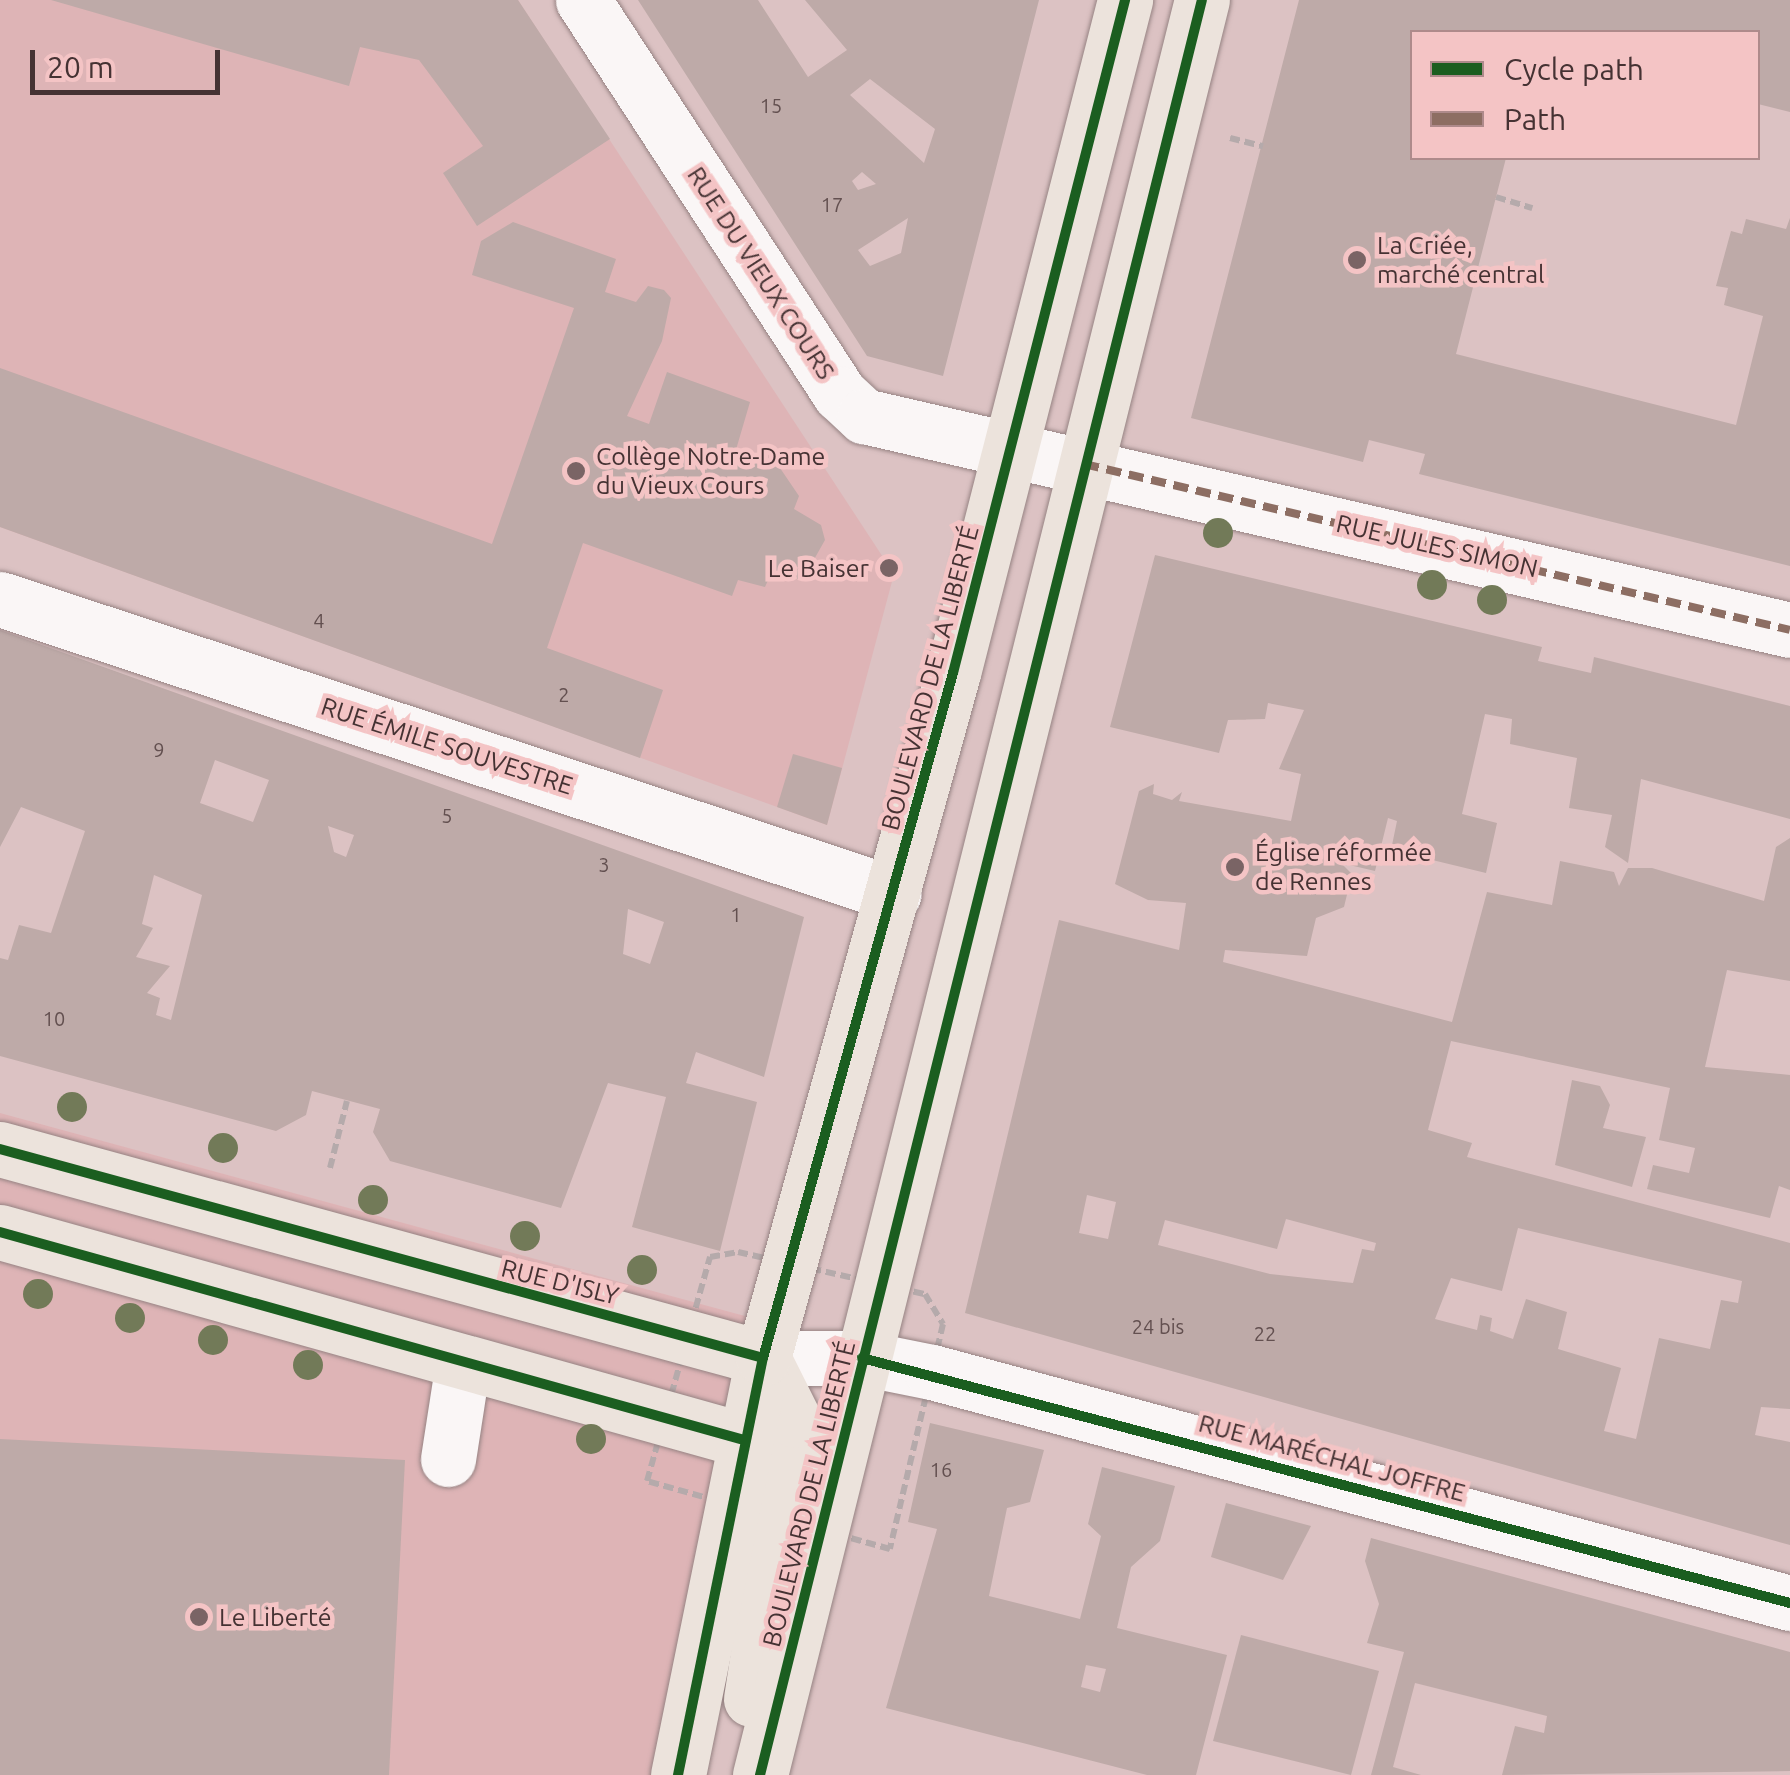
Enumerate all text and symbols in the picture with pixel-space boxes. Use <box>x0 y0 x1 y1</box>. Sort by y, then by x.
scale bar <box>35 30 225 92</box>
legend <box>1410 30 1760 160</box>
text: 20 m <box>47 50 114 84</box>
text: Cycle path <box>1504 52 1644 86</box>
house number: 15 <box>760 93 782 117</box>
text: Path <box>1504 102 1566 136</box>
street label: RUE DU VIEUX COURS <box>681 161 841 385</box>
house number: 17 <box>821 192 843 216</box>
place label: La Criée, marché central <box>1377 231 1545 290</box>
marker: La Criée, marché central <box>1346 249 1368 271</box>
place label: Collège Notre-Dame du Vieux Cours <box>596 442 825 501</box>
marker: Collège Notre-Dame du Vieux Cours <box>565 460 587 482</box>
street label: RUE JULES SIMON <box>1333 508 1541 584</box>
street label: BOULEVARD DE LA LIBERTÉ <box>875 522 985 834</box>
place label: Le Baiser <box>768 553 869 583</box>
marker: Le Baiser <box>878 557 900 579</box>
house number: 4 <box>313 608 325 632</box>
house number: 2 <box>558 682 570 706</box>
street label: RUE ÉMILE SOUVESTRE <box>317 691 577 801</box>
house number: 9 <box>153 737 165 761</box>
house number: 5 <box>441 803 453 827</box>
place label: Église réformée de Rennes <box>1255 838 1432 897</box>
house number: 3 <box>598 852 610 876</box>
marker: Église réformée de Rennes <box>1224 856 1246 878</box>
house number: 1 <box>730 902 742 926</box>
house number: 10 <box>43 1006 65 1030</box>
street label: RUE D'ISLY <box>498 1253 622 1311</box>
house number: 24 bis <box>1132 1314 1184 1338</box>
house number: 22 <box>1254 1321 1276 1345</box>
street label: BOULEVARD DE LA LIBERTÉ <box>756 1338 862 1650</box>
street label: RUE MARÉCHAL JOFFRE <box>1195 1408 1469 1508</box>
house number: 16 <box>930 1457 952 1481</box>
place label: Le Liberté <box>219 1602 332 1632</box>
marker: Le Liberté <box>188 1606 210 1628</box>

